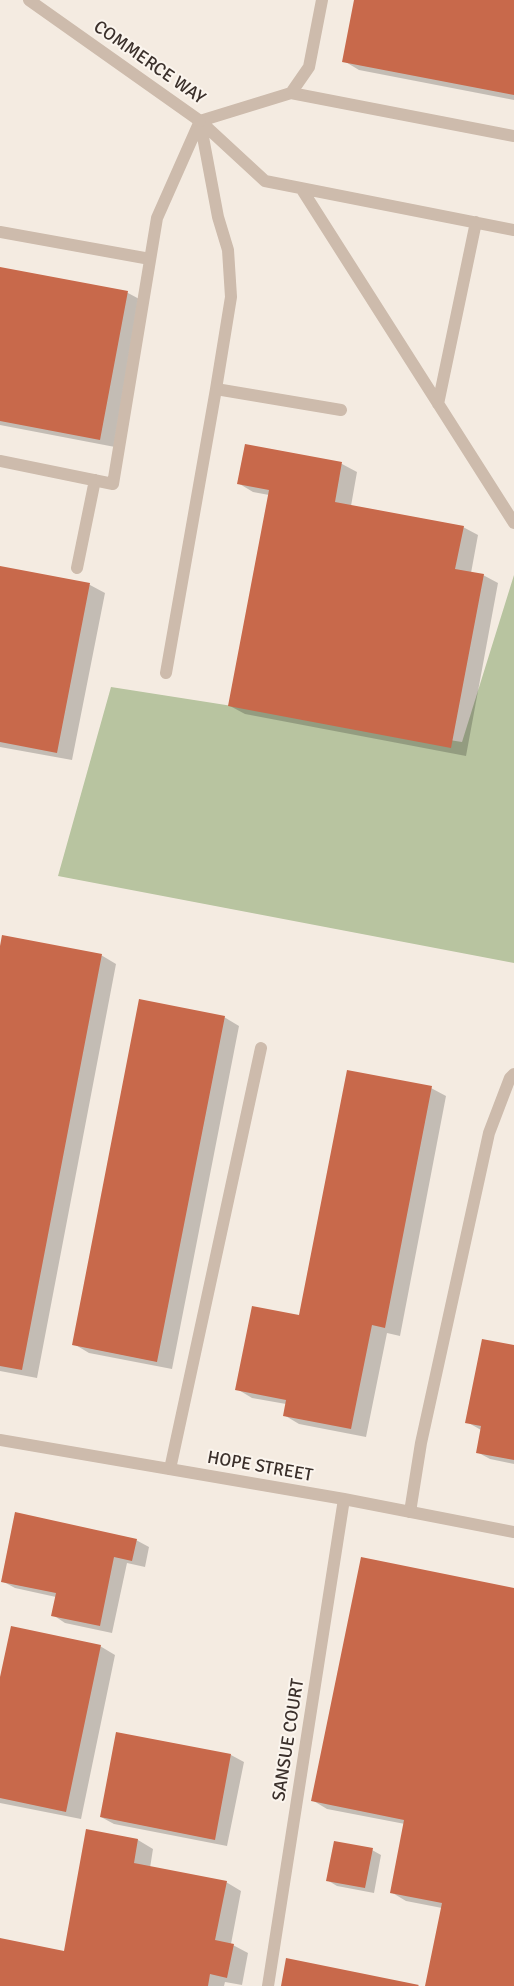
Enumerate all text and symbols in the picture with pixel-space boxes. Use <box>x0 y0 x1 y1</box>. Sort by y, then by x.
street label: COMMERCE WAY <box>89 16 209 110</box>
street label: HOPE STREET <box>206 1447 314 1487</box>
street label: SANSUE COURT <box>269 1677 309 1803</box>

